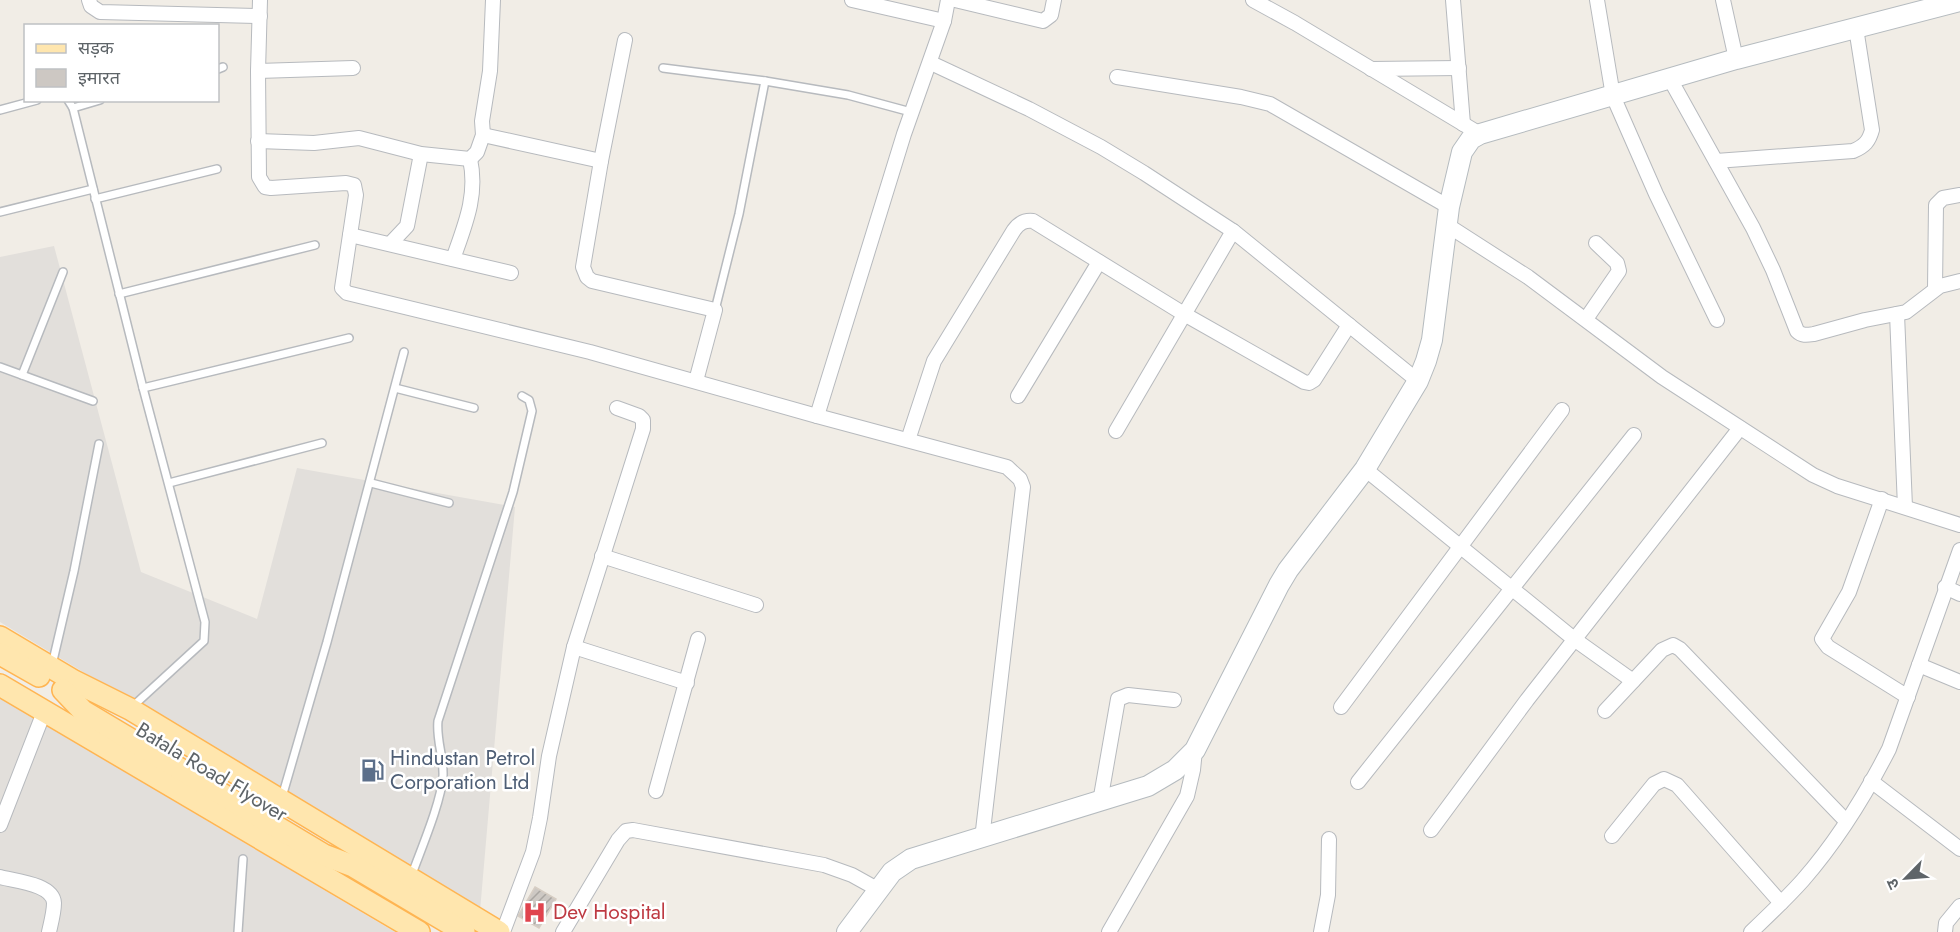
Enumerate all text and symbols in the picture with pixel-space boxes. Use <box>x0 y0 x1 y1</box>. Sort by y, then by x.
legend <box>24 24 219 102</box>
text: सड़क <box>78 35 115 61</box>
text: इमारत <box>78 65 121 91</box>
street label: Batala Road Flyover <box>130 715 294 830</box>
place label: Hindustan Petrol Corporation Ltd <box>390 743 535 797</box>
fuel station icon: Hindustan Petrol Corporation Ltd <box>359 757 385 783</box>
north arrow <box>1876 848 1936 908</box>
text: उ <box>1880 874 1905 893</box>
place label: Dev Hospital <box>553 897 666 927</box>
hospital icon: Dev Hospital <box>522 899 548 925</box>

